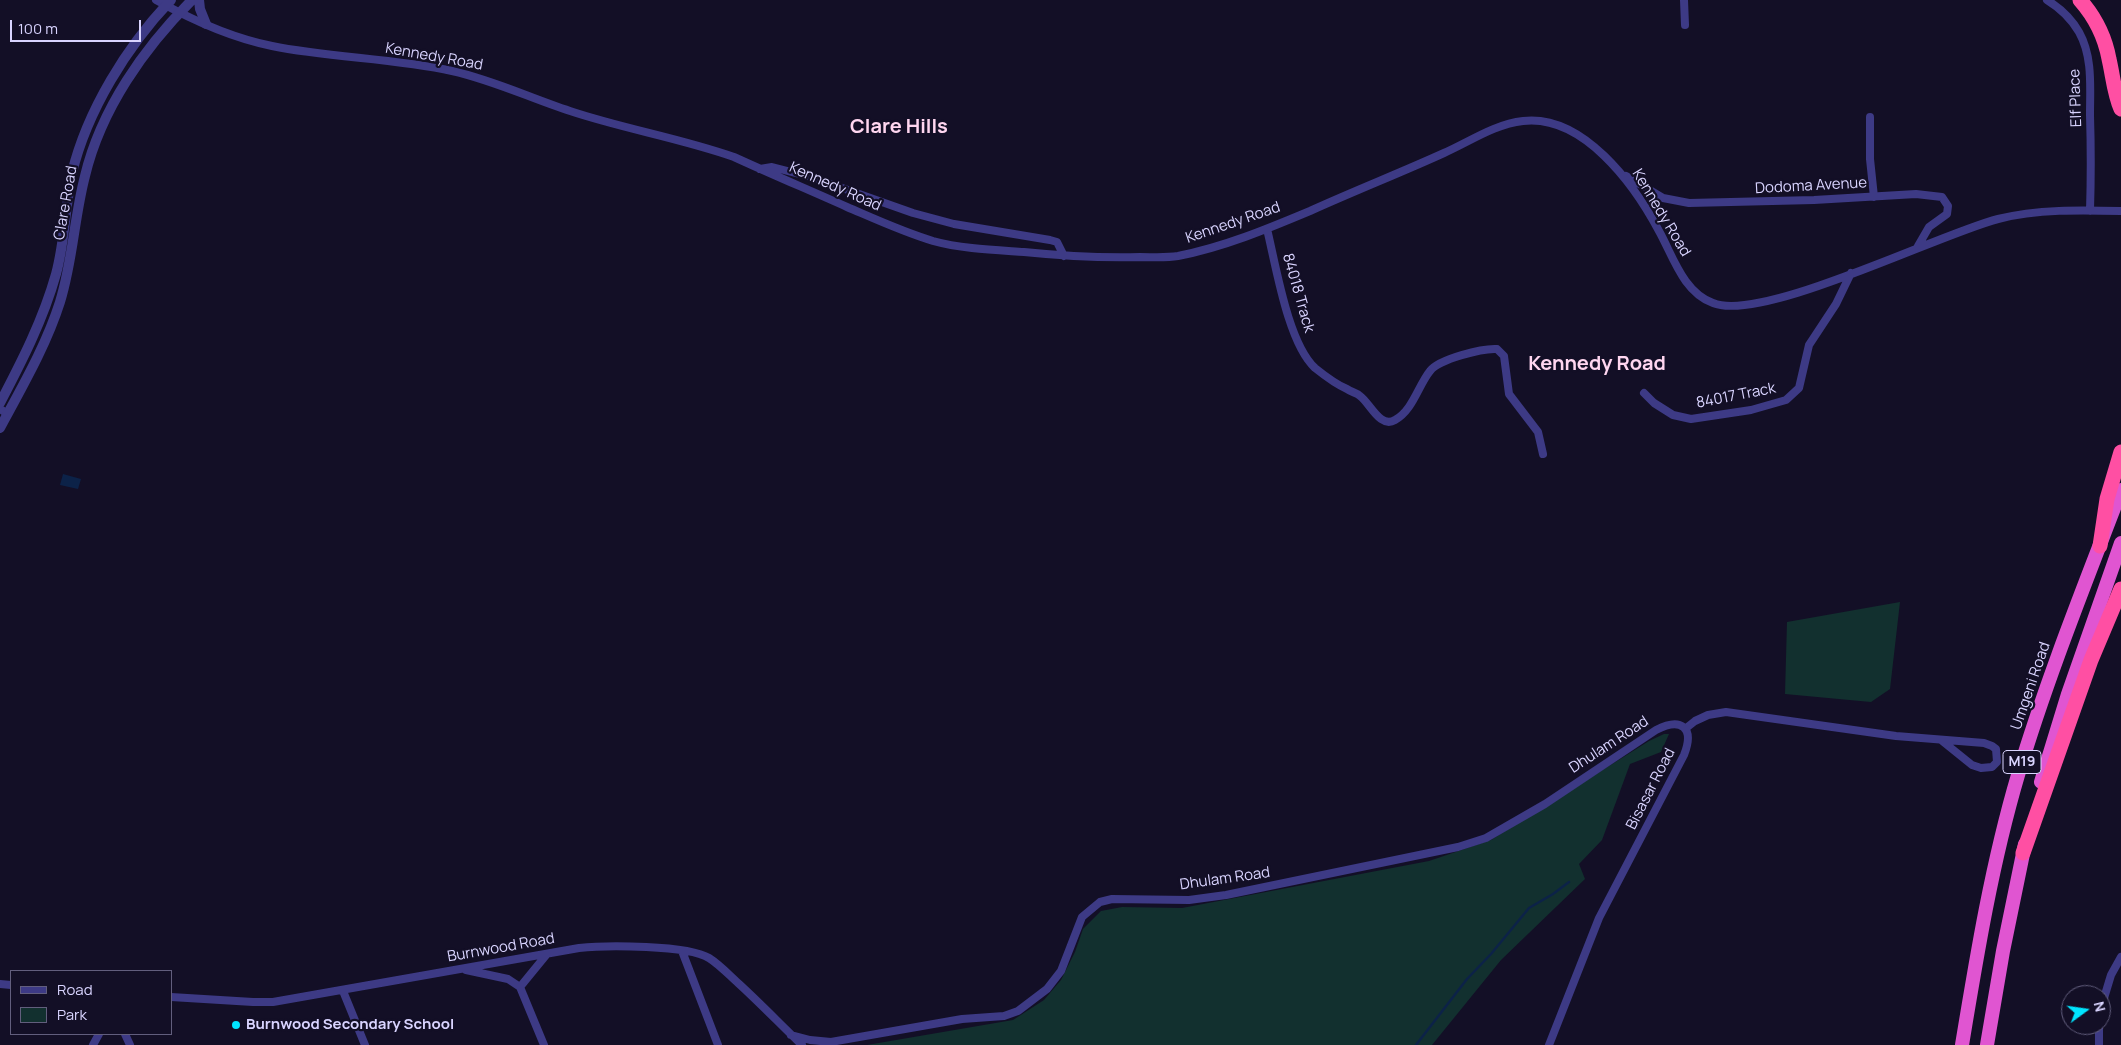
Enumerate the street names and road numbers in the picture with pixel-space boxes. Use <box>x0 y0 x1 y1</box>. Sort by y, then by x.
street label: Kennedy Road <box>384 40 484 74</box>
street label: Elf Place <box>2066 69 2086 127</box>
street label: Kennedy Road <box>786 159 884 215</box>
street label: Clare Road <box>51 164 81 242</box>
street label: Kennedy Road <box>1628 166 1694 260</box>
street label: Dodoma Avenue <box>1755 174 1867 198</box>
street label: Kennedy Road <box>1183 198 1283 248</box>
street label: 84018 Track <box>1278 251 1318 335</box>
street label: 84017 Track <box>1695 379 1777 413</box>
street label: Umgeni Road <box>2008 640 2054 732</box>
street label: Dhulam Road <box>1566 713 1652 777</box>
street label: Bisasar Road <box>1623 745 1679 833</box>
road number: M19 <box>2003 750 2041 774</box>
street label: Dhulam Road <box>1179 864 1271 894</box>
street label: Burnwood Road <box>446 930 556 966</box>

